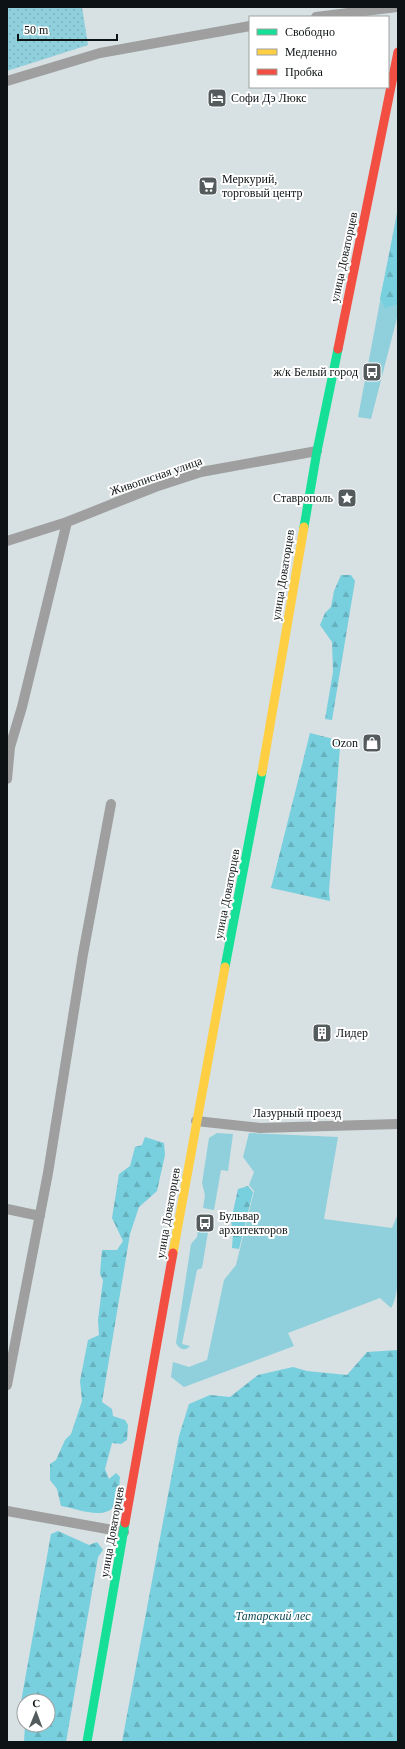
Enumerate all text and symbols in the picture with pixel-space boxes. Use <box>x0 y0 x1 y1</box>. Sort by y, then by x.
scale bar <box>18 16 117 42</box>
legend <box>249 16 389 88</box>
text: 50 m <box>24 23 49 37</box>
text: Свободно <box>285 25 335 39</box>
text: Медленно <box>285 45 337 59</box>
text: Пробка <box>285 65 323 79</box>
hotel icon: Софи Дэ Люкс <box>206 87 228 109</box>
place label: Софи Дэ Люкс <box>231 91 307 105</box>
place label: Меркурий, торговый центр <box>222 172 302 200</box>
supermarket icon: Меркурий, торговый центр <box>197 175 219 197</box>
street label: улица Доваторцев <box>328 210 360 303</box>
bus stop icon: ж/к Белый город <box>361 361 383 383</box>
place label: ж/к Белый город <box>272 365 358 379</box>
street label: Живописная улица <box>108 453 205 498</box>
place icon: Ставрополь <box>336 487 358 509</box>
place label: Ставрополь <box>273 491 334 505</box>
street label: улица Доваторцев <box>269 528 297 621</box>
shop icon: Ozon <box>361 732 383 754</box>
place label: Ozon <box>332 736 358 750</box>
street label: улица Доваторцев <box>211 847 243 940</box>
building icon: Лидер <box>311 1022 333 1044</box>
place label: Лидер <box>336 1026 368 1040</box>
street label: Лазурный проезд <box>253 1106 341 1120</box>
street label: улица Доваторцев <box>153 1166 183 1259</box>
place label: Бульвар архитекторов <box>219 1209 288 1237</box>
bus stop icon: Бульвар архитекторов <box>194 1212 216 1234</box>
street label: улица Доваторцев <box>97 1485 127 1578</box>
park label: Татарский лес <box>235 1609 311 1623</box>
north arrow <box>16 1693 56 1733</box>
text: С <box>32 1697 40 1709</box>

